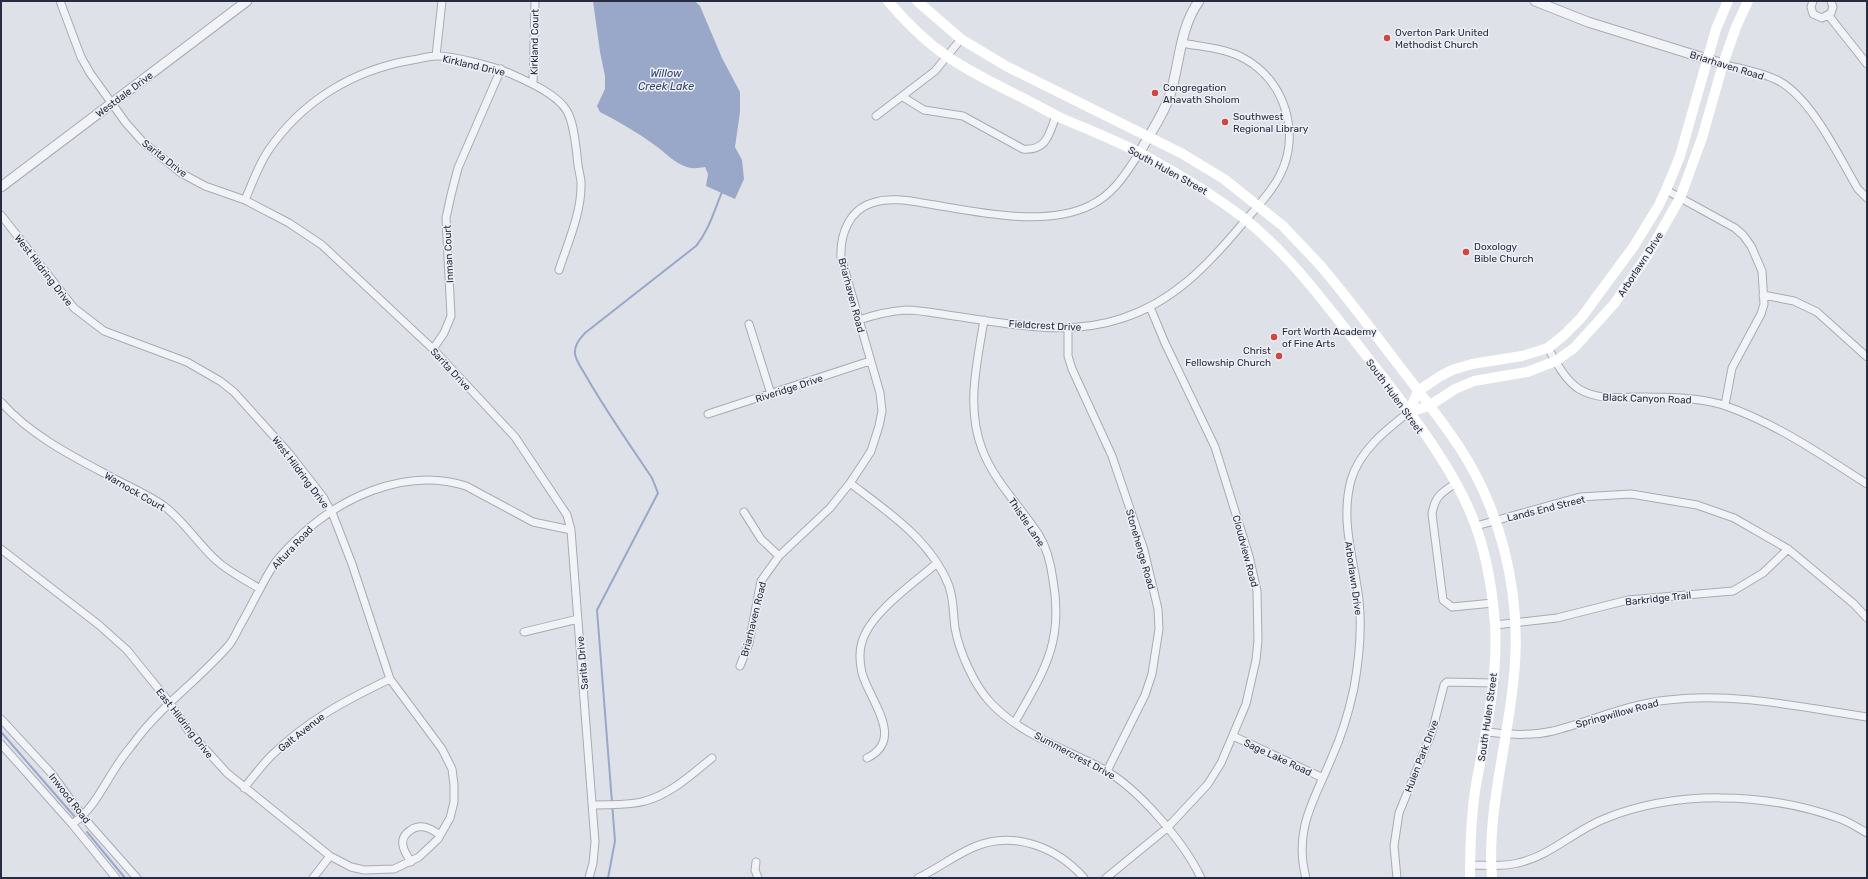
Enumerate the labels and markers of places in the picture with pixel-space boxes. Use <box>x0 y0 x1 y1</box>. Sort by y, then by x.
place label: Overton Park United Methodist Church <box>1395 27 1489 51</box>
marker: Overton Park United Methodist Church <box>1382 33 1392 43</box>
place label: Congregation Ahavath Sholom <box>1163 82 1240 106</box>
marker: Congregation Ahavath Sholom <box>1150 88 1160 98</box>
place label: Southwest Regional Library <box>1233 111 1309 135</box>
marker: Southwest Regional Library <box>1220 117 1230 127</box>
place label: Doxology Bible Church <box>1474 241 1534 265</box>
marker: Doxology Bible Church <box>1461 247 1471 257</box>
place label: Fort Worth Academy of Fine Arts <box>1282 326 1377 350</box>
marker: Fort Worth Academy of Fine Arts <box>1269 332 1279 342</box>
place label: Christ Fellowship Church <box>1185 345 1271 369</box>
marker: Christ Fellowship Church <box>1274 351 1284 361</box>

